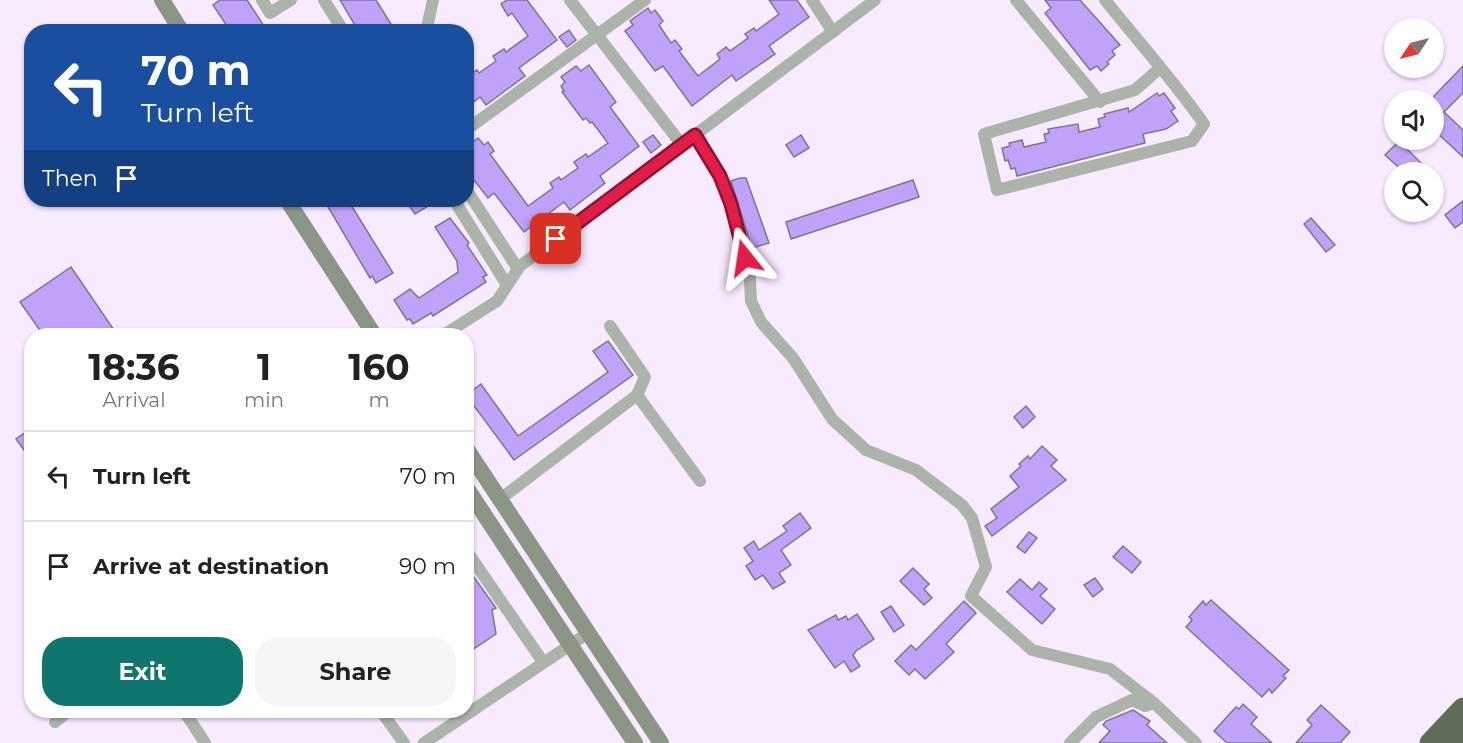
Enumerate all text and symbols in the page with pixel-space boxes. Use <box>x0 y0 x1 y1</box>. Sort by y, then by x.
north arrow <box>1384 18 1444 78</box>
map controls <box>1384 18 1444 222</box>
text: 70 m <box>141 44 251 96</box>
icon: left <box>42 48 120 126</box>
button: sound <box>1384 90 1444 150</box>
text: Turn left <box>141 96 254 129</box>
icon: arrive <box>110 162 143 195</box>
button: search <box>1384 162 1444 222</box>
text: Then <box>42 165 98 192</box>
pin <box>530 213 581 264</box>
icon: arrive <box>539 222 572 255</box>
position arrow <box>713 226 777 290</box>
text: 18:36 <box>88 345 180 389</box>
text: 1 <box>257 345 271 389</box>
text: 160 <box>348 345 410 389</box>
text: Arrival <box>102 388 166 412</box>
text: min <box>244 388 284 412</box>
text: m <box>368 388 390 412</box>
icon: left <box>42 460 75 493</box>
text: Turn left <box>93 463 191 490</box>
text: 70 m <box>400 463 456 490</box>
icon: arrive <box>42 550 75 583</box>
text: Arrive at destination <box>93 553 329 580</box>
text: 90 m <box>399 553 456 580</box>
button: Exit <box>42 637 243 706</box>
button: Share <box>255 637 456 706</box>

